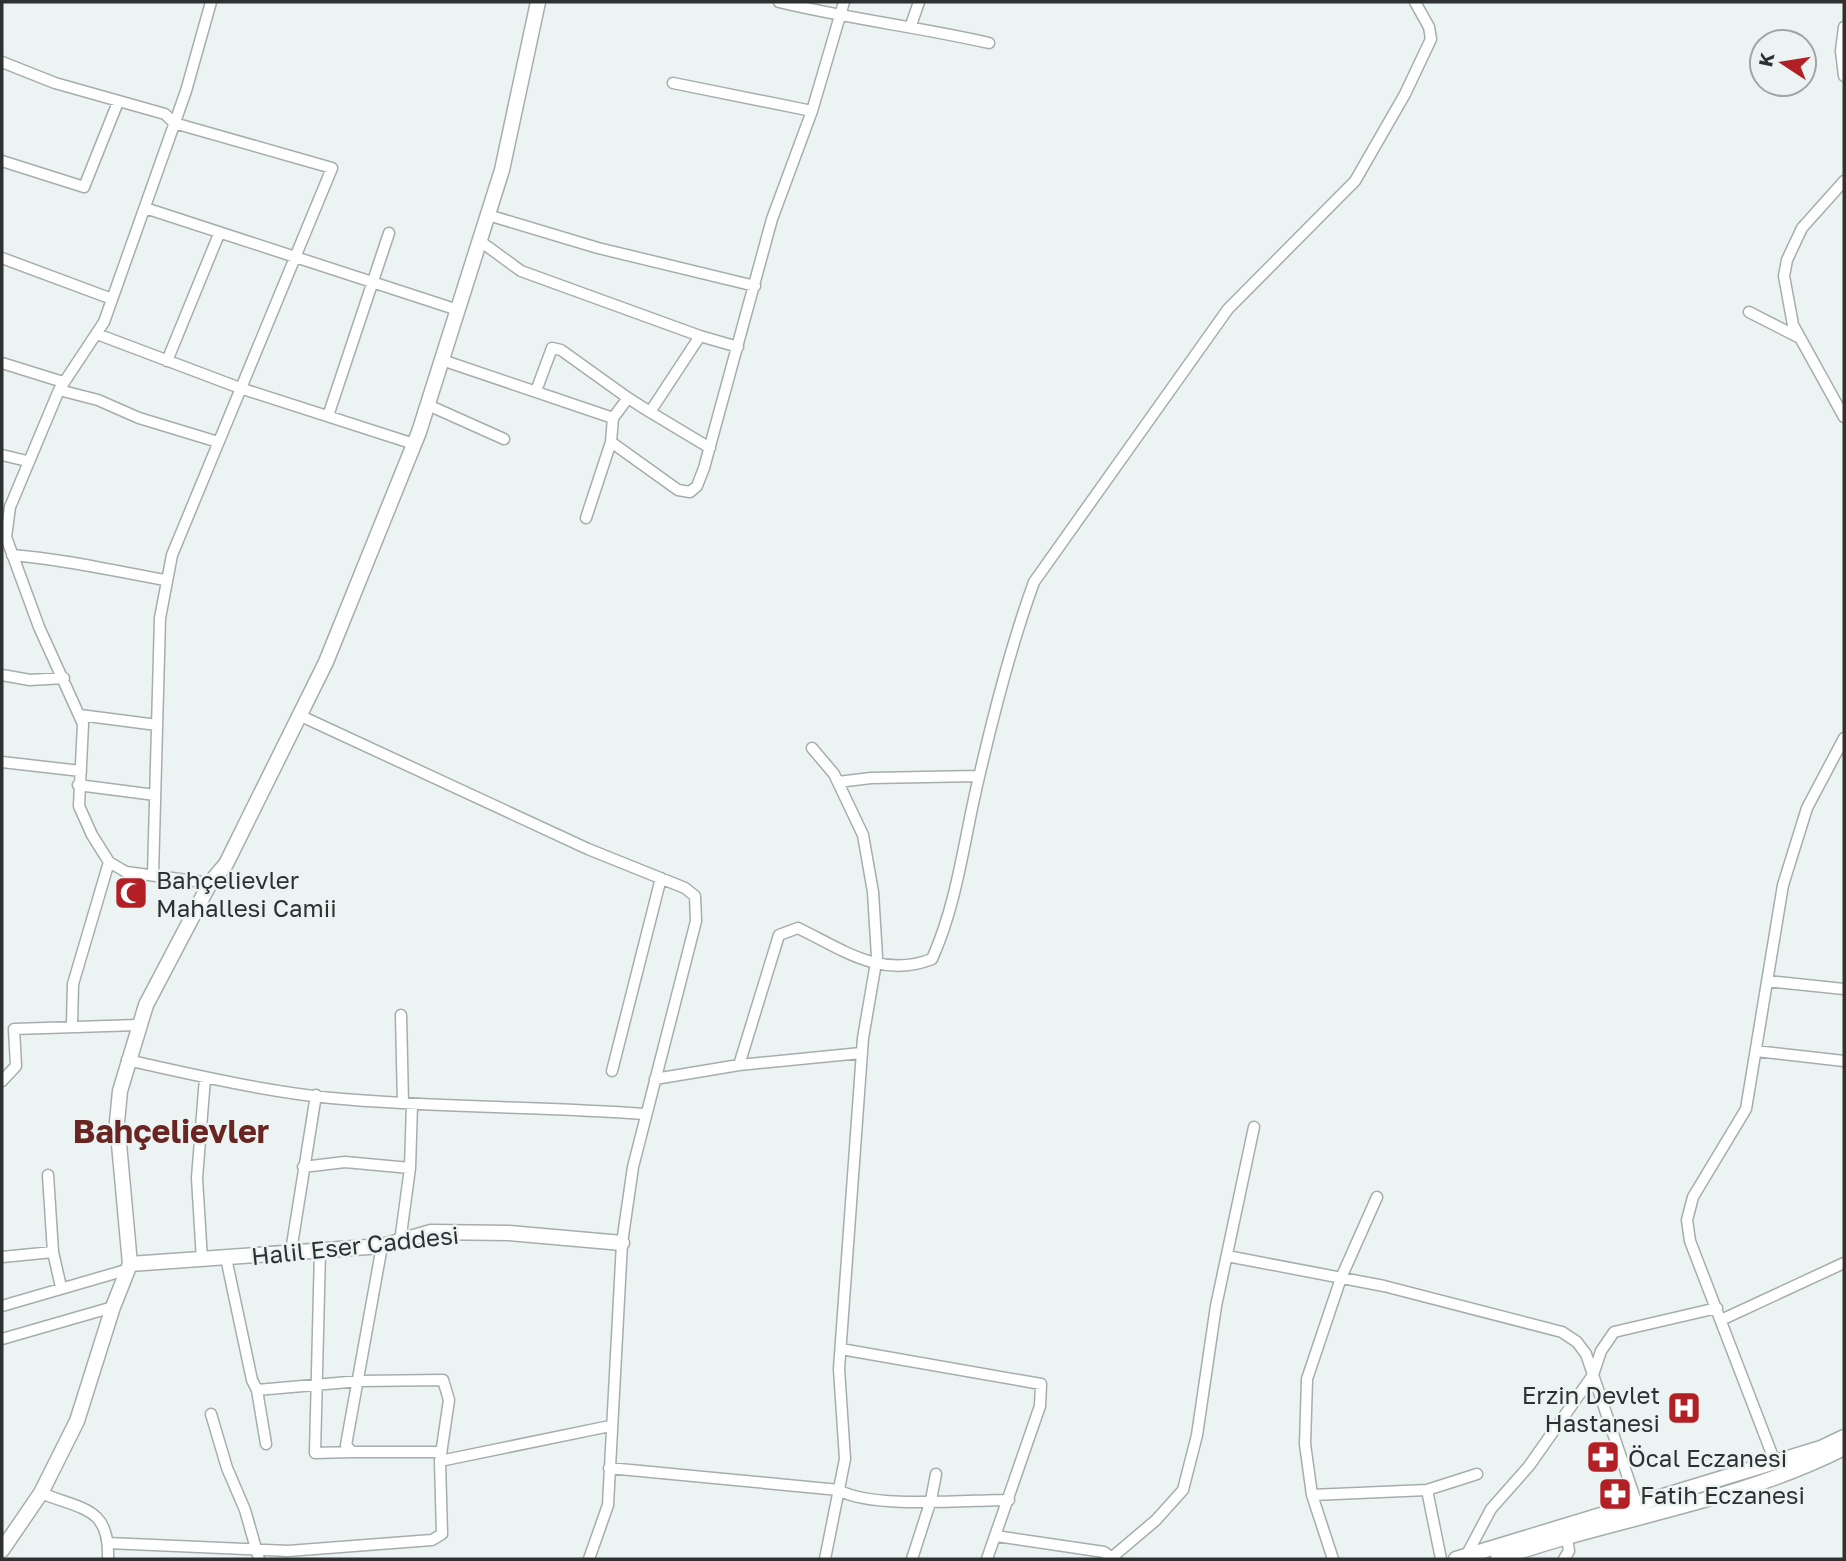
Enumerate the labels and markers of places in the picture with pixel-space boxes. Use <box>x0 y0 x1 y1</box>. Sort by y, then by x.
place label: Bahçelievler Mahallesi Camii <box>156 865 337 922</box>
mosque icon: Bahçelievler Mahallesi Camii <box>112 874 150 912</box>
place label: Erzin Devlet Hastanesi <box>1522 1380 1660 1437</box>
hospital icon: Erzin Devlet Hastanesi <box>1665 1389 1703 1427</box>
pharmacy icon: Öcal Eczanesi <box>1584 1438 1622 1476</box>
place label: Öcal Eczanesi <box>1628 1443 1787 1472</box>
pharmacy icon: Fatih Eczanesi <box>1596 1475 1634 1513</box>
place label: Fatih Eczanesi <box>1640 1480 1805 1509</box>

